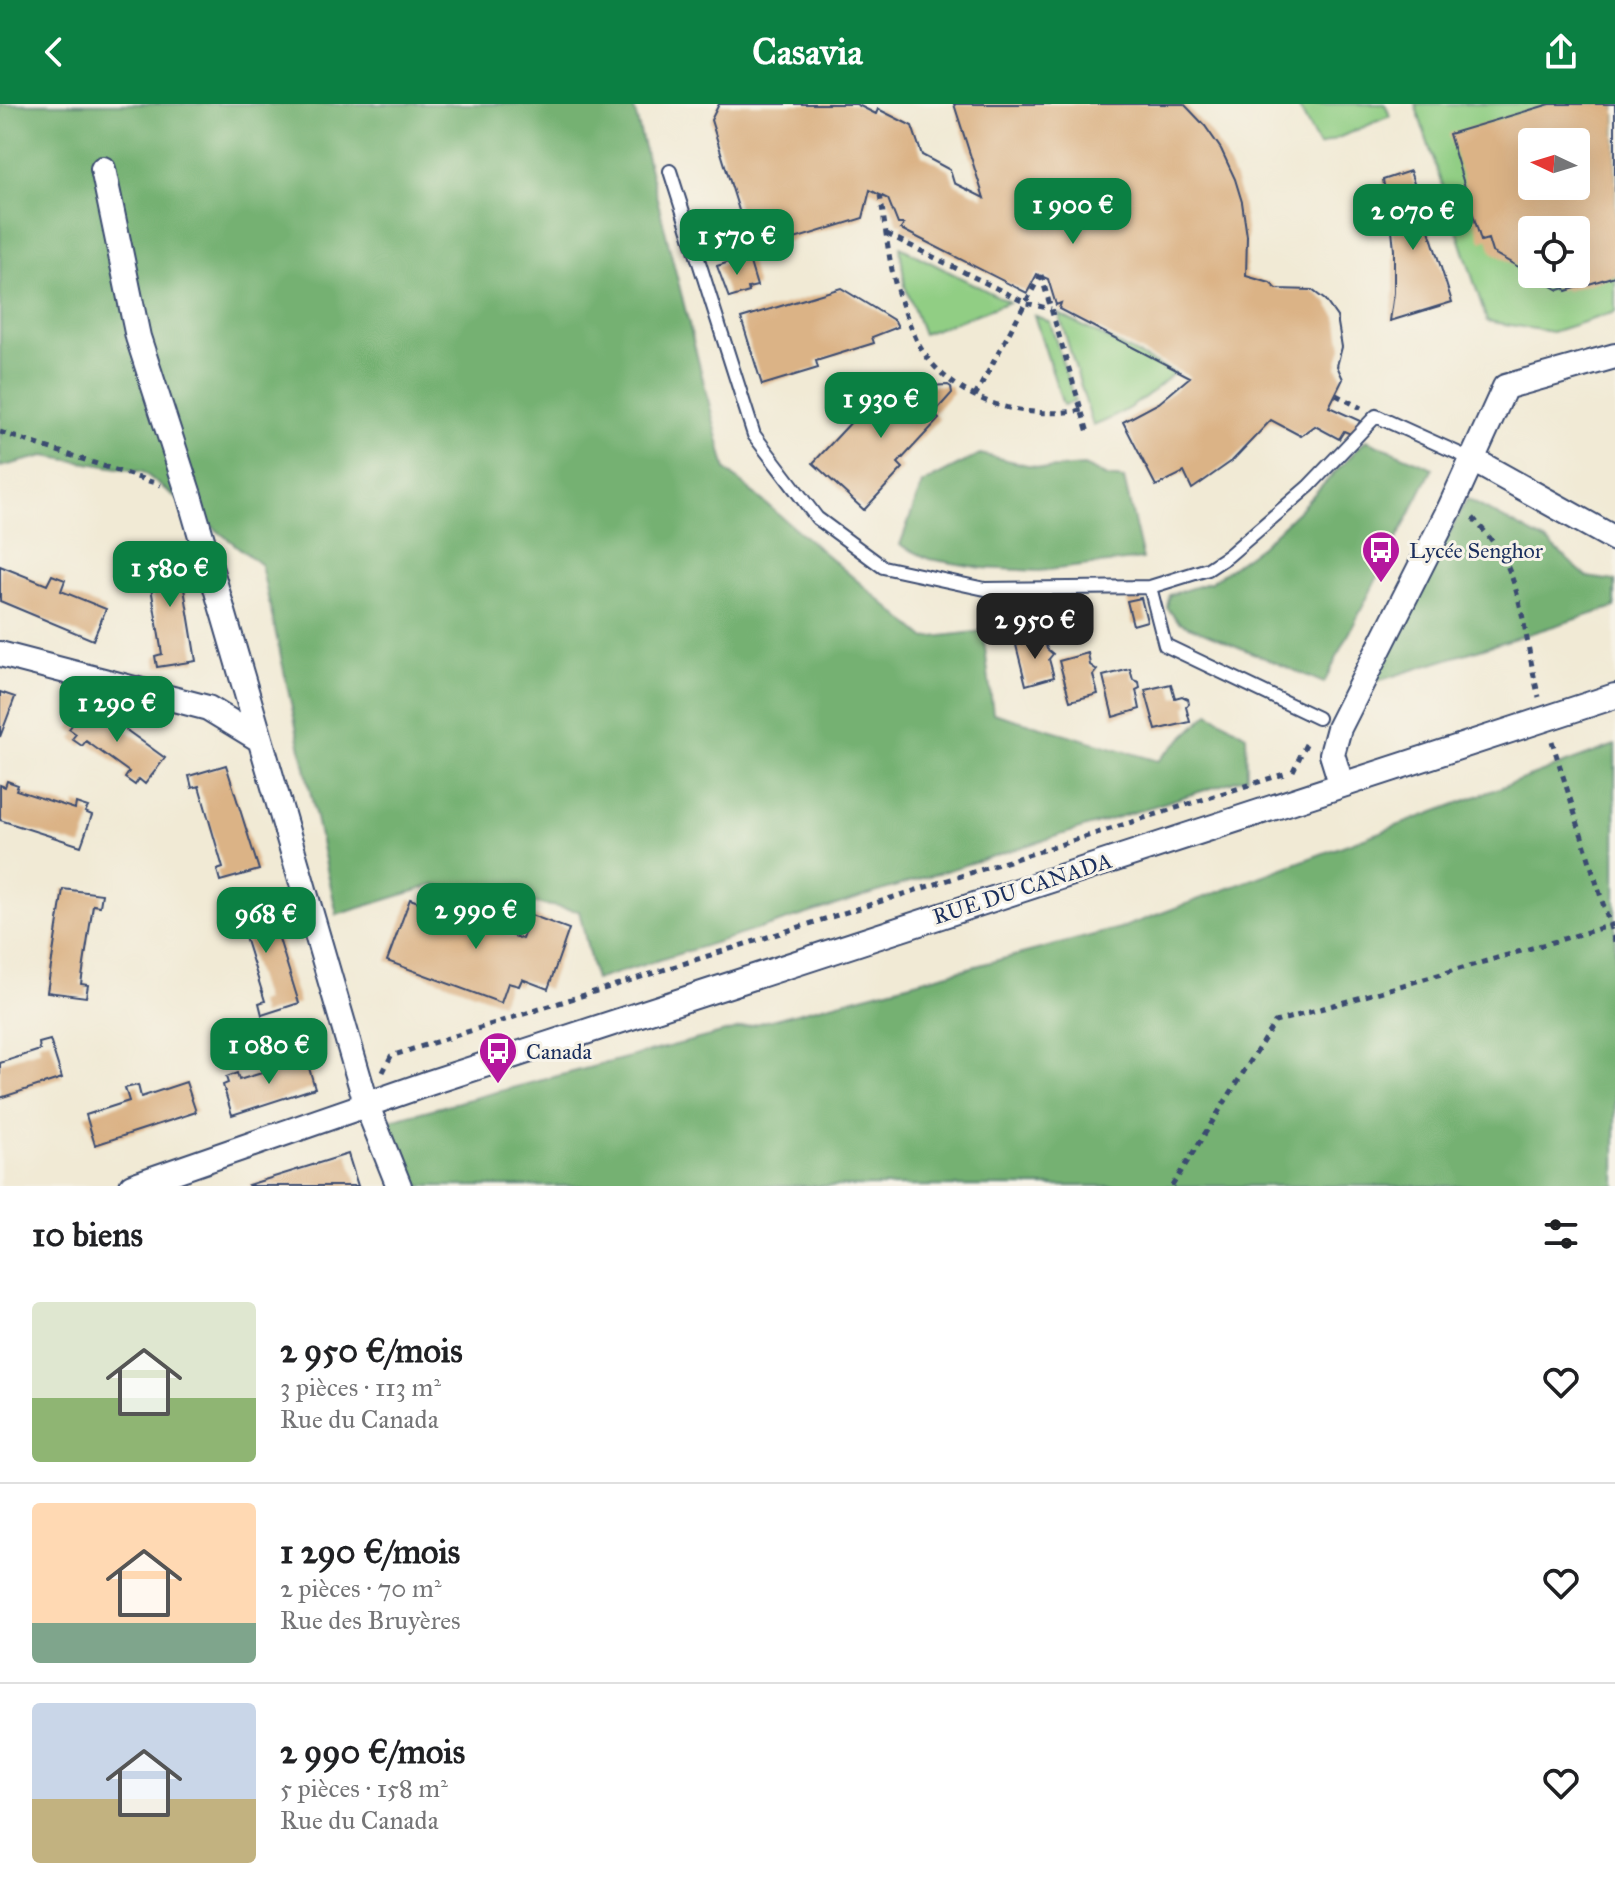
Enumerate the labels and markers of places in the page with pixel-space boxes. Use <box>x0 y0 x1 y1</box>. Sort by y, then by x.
pin: 1 900 € <box>999 178 1147 246</box>
pin: 2 070 € <box>1339 184 1487 252</box>
pin: 1 570 € <box>663 209 811 277</box>
pin: 1 930 € <box>807 372 955 440</box>
bus stop icon: Lycée Senghor <box>1360 529 1402 584</box>
place label: Lycée Senghor <box>1409 537 1544 564</box>
pin: 1 580 € <box>96 541 244 609</box>
pin: 2 950 € <box>961 593 1109 661</box>
pin: 1 290 € <box>43 676 191 744</box>
pin: 2 990 € <box>402 883 550 951</box>
pin: 968 € <box>210 887 322 955</box>
pin: 1 080 € <box>195 1018 343 1086</box>
bus stop icon: Canada <box>477 1030 519 1085</box>
place label: Canada <box>526 1038 593 1065</box>

